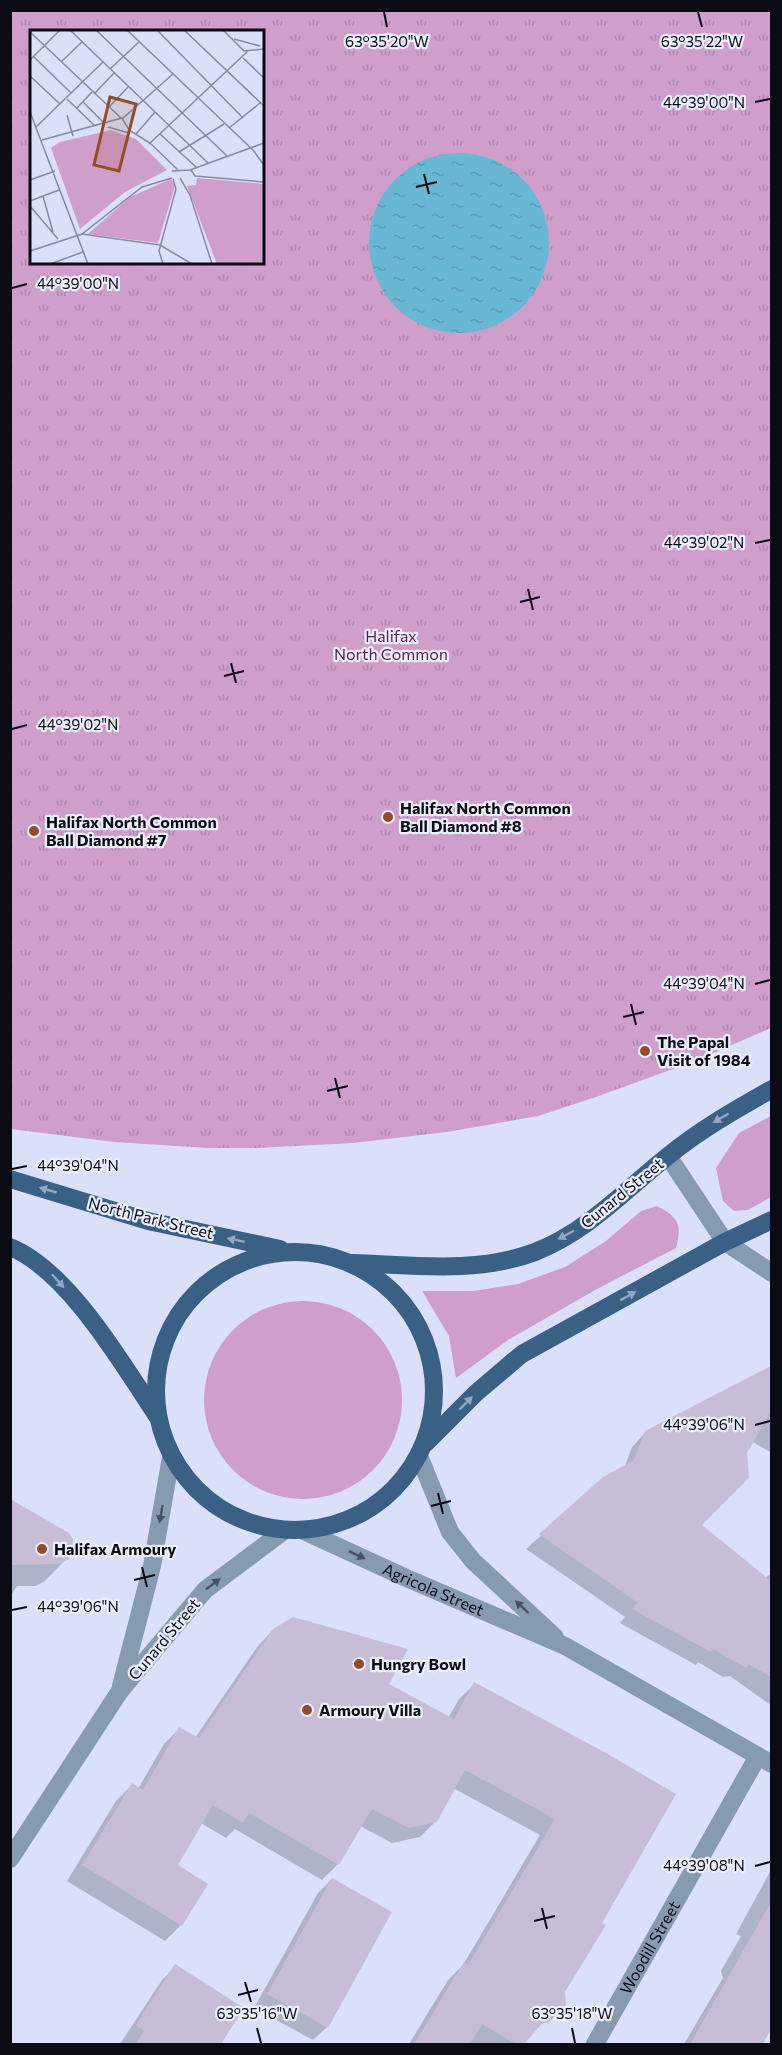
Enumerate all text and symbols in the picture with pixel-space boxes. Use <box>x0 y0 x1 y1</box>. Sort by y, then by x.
inset map <box>30 30 264 264</box>
text: 63°35'20"W <box>345 32 429 50</box>
text: 63°35'22"W <box>661 32 743 50</box>
text: 44°39'00"N <box>663 93 745 111</box>
text: 44°39'00"N <box>37 274 119 292</box>
text: 44°39'02"N <box>664 533 744 551</box>
park label: Halifax North Common <box>334 626 448 663</box>
text: 44°39'02"N <box>38 715 118 733</box>
place label: Halifax North Common Ball Diamond #8 <box>400 798 571 835</box>
marker: Halifax North Common Ball Diamond #8 <box>381 810 395 824</box>
place label: Halifax North Common Ball Diamond #7 <box>46 812 217 849</box>
marker: Halifax North Common Ball Diamond #7 <box>27 824 41 838</box>
text: 44°39'04"N <box>663 974 745 992</box>
place label: The Papal Visit of 1984 <box>657 1032 751 1069</box>
marker: The Papal Visit of 1984 <box>638 1044 652 1058</box>
one-way arrow <box>712 1112 729 1122</box>
street label: Cunard Street <box>576 1153 667 1232</box>
text: 44°39'04"N <box>37 1156 119 1174</box>
one-way arrow <box>39 1185 57 1194</box>
street label: North Park Street <box>86 1193 216 1242</box>
one-way arrow <box>557 1230 574 1240</box>
one-way arrow <box>227 1234 245 1244</box>
one-way arrow <box>51 1273 64 1288</box>
one-way arrow <box>620 1291 637 1301</box>
one-way arrow <box>459 1395 473 1410</box>
text: 44°39'06"N <box>663 1415 745 1433</box>
one-way arrow <box>156 1505 165 1524</box>
place label: Halifax Armoury <box>54 1539 177 1558</box>
marker: Halifax Armoury <box>35 1542 49 1556</box>
one-way arrow <box>348 1551 365 1560</box>
street label: Agricola Street <box>380 1559 487 1619</box>
one-way arrow <box>205 1578 221 1590</box>
street label: Cunard Street <box>124 1594 204 1684</box>
text: 44°39'06"N <box>37 1597 119 1615</box>
one-way arrow <box>515 1600 530 1614</box>
place label: Hungry Bowl <box>371 1654 466 1673</box>
marker: Hungry Bowl <box>352 1657 366 1671</box>
place label: Armoury Villa <box>319 1700 421 1719</box>
marker: Armoury Villa <box>300 1703 314 1717</box>
text: 44°39'08"N <box>663 1856 745 1874</box>
street label: Woodill Street <box>615 1897 683 1997</box>
text: 63°35'16"W <box>216 2004 298 2022</box>
text: 63°35'18"W <box>531 2004 613 2022</box>

